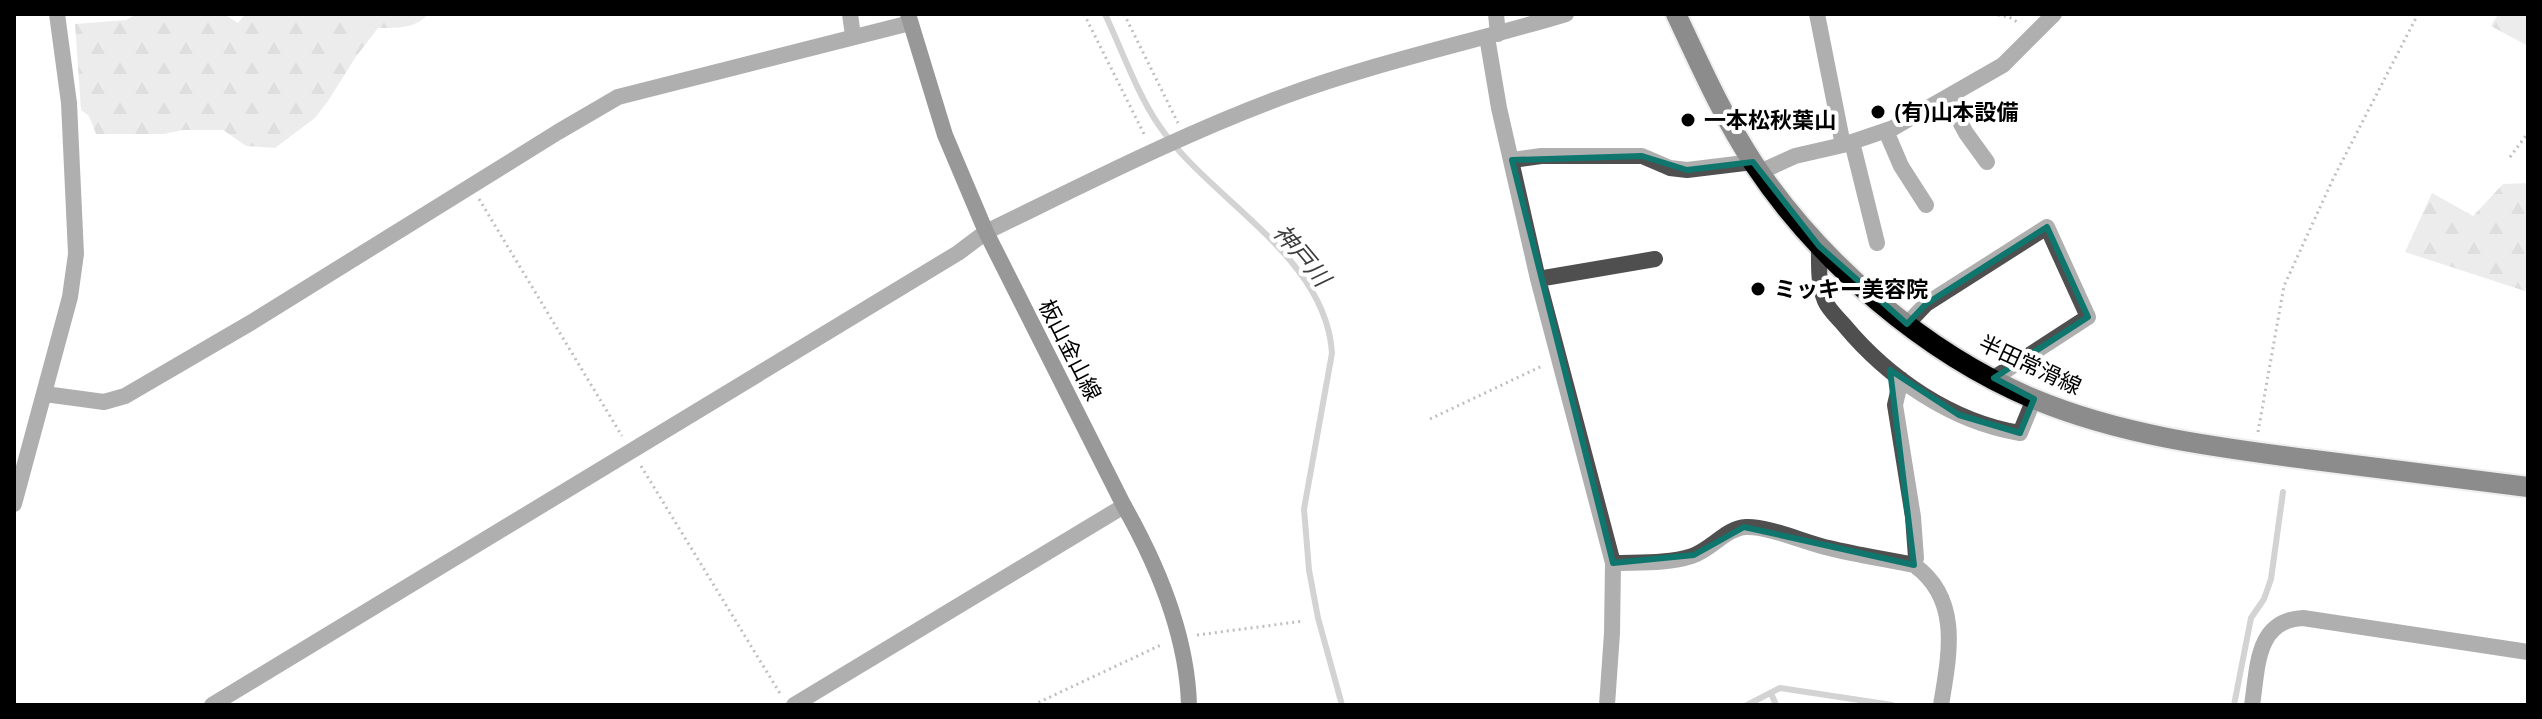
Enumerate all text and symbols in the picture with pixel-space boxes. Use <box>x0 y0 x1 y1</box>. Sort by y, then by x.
place label: (有)山本設備 <box>1894 99 2018 126</box>
marker: (有)山本設備 <box>1869 103 1887 121</box>
place label: 一本松秋葉山 <box>1704 107 1836 134</box>
marker: 一本松秋葉山 <box>1679 111 1697 129</box>
water label: 神戸川 <box>1268 218 1338 294</box>
place label: ミッキー美容院 <box>1774 276 1928 303</box>
marker: ミッキー美容院 <box>1749 280 1767 298</box>
street label: 板山金山線 <box>1033 295 1107 405</box>
street label: 半田常滑線 <box>1974 330 2086 400</box>

